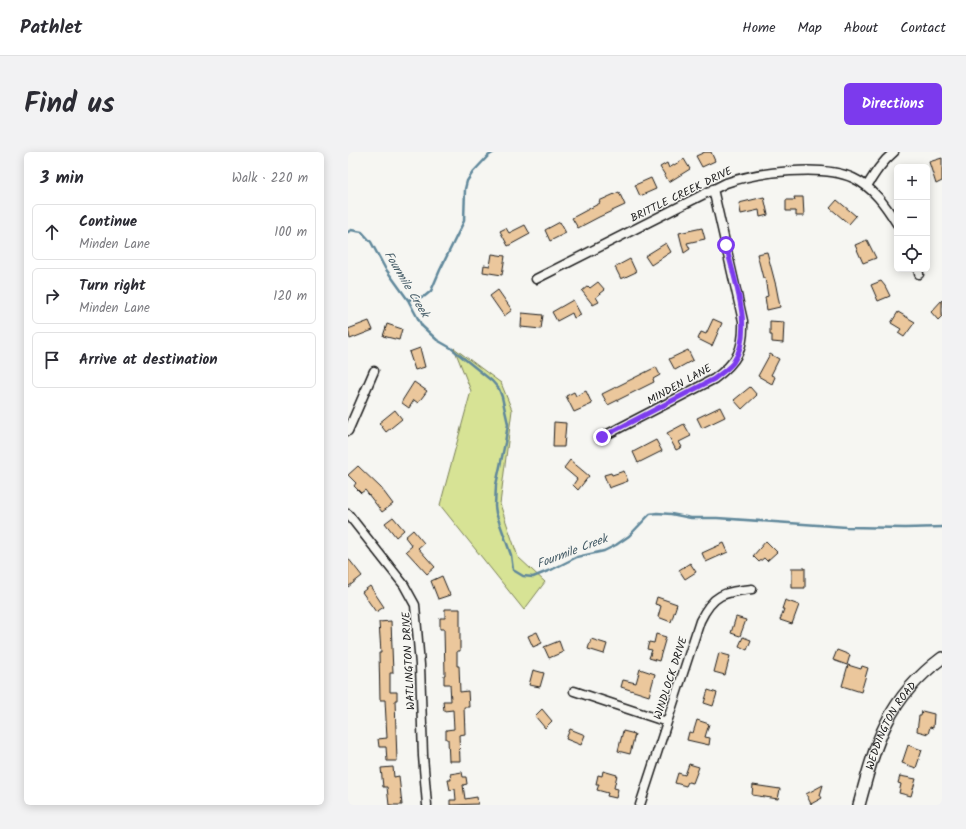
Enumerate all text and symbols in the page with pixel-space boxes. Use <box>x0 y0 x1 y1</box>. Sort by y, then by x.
text: Pathlet <box>20 13 82 43</box>
text: Home <box>742 17 776 39</box>
text: Map <box>798 17 822 39</box>
text: About <box>844 17 878 39</box>
text: Contact <box>900 17 946 39</box>
text: Find us <box>24 82 115 127</box>
button: Directions <box>844 83 942 125</box>
street label: BRITTLE CREEK DRIVE <box>627 162 736 227</box>
map controls <box>894 164 930 272</box>
button: + <box>894 164 930 200</box>
text: 3 min <box>40 165 84 192</box>
text: Walk · 220 m <box>232 168 308 189</box>
button: − <box>894 200 930 236</box>
text: Continue <box>79 210 137 234</box>
icon: ahead <box>41 221 63 243</box>
text: 100 m <box>274 222 307 243</box>
text: Minden Lane <box>79 234 150 255</box>
route start <box>717 236 735 254</box>
button: locate <box>894 236 930 272</box>
water label: Fourmile Creek <box>379 247 435 323</box>
text: Turn right <box>79 274 146 298</box>
icon: right <box>41 285 63 307</box>
text: 120 m <box>273 286 307 307</box>
text: Minden Lane <box>79 298 150 319</box>
text: Arrive at destination <box>79 348 218 372</box>
icon: arrive <box>41 349 63 371</box>
street label: MINDEN LANE <box>644 359 716 410</box>
route end <box>593 428 611 446</box>
water label: Fourmile Creek <box>534 528 613 574</box>
street label: WATLINGTON DRIVE <box>397 611 421 711</box>
street label: WINDLOCK DRIVE <box>649 634 693 722</box>
street label: WEDDINGTON ROAD <box>861 678 921 772</box>

